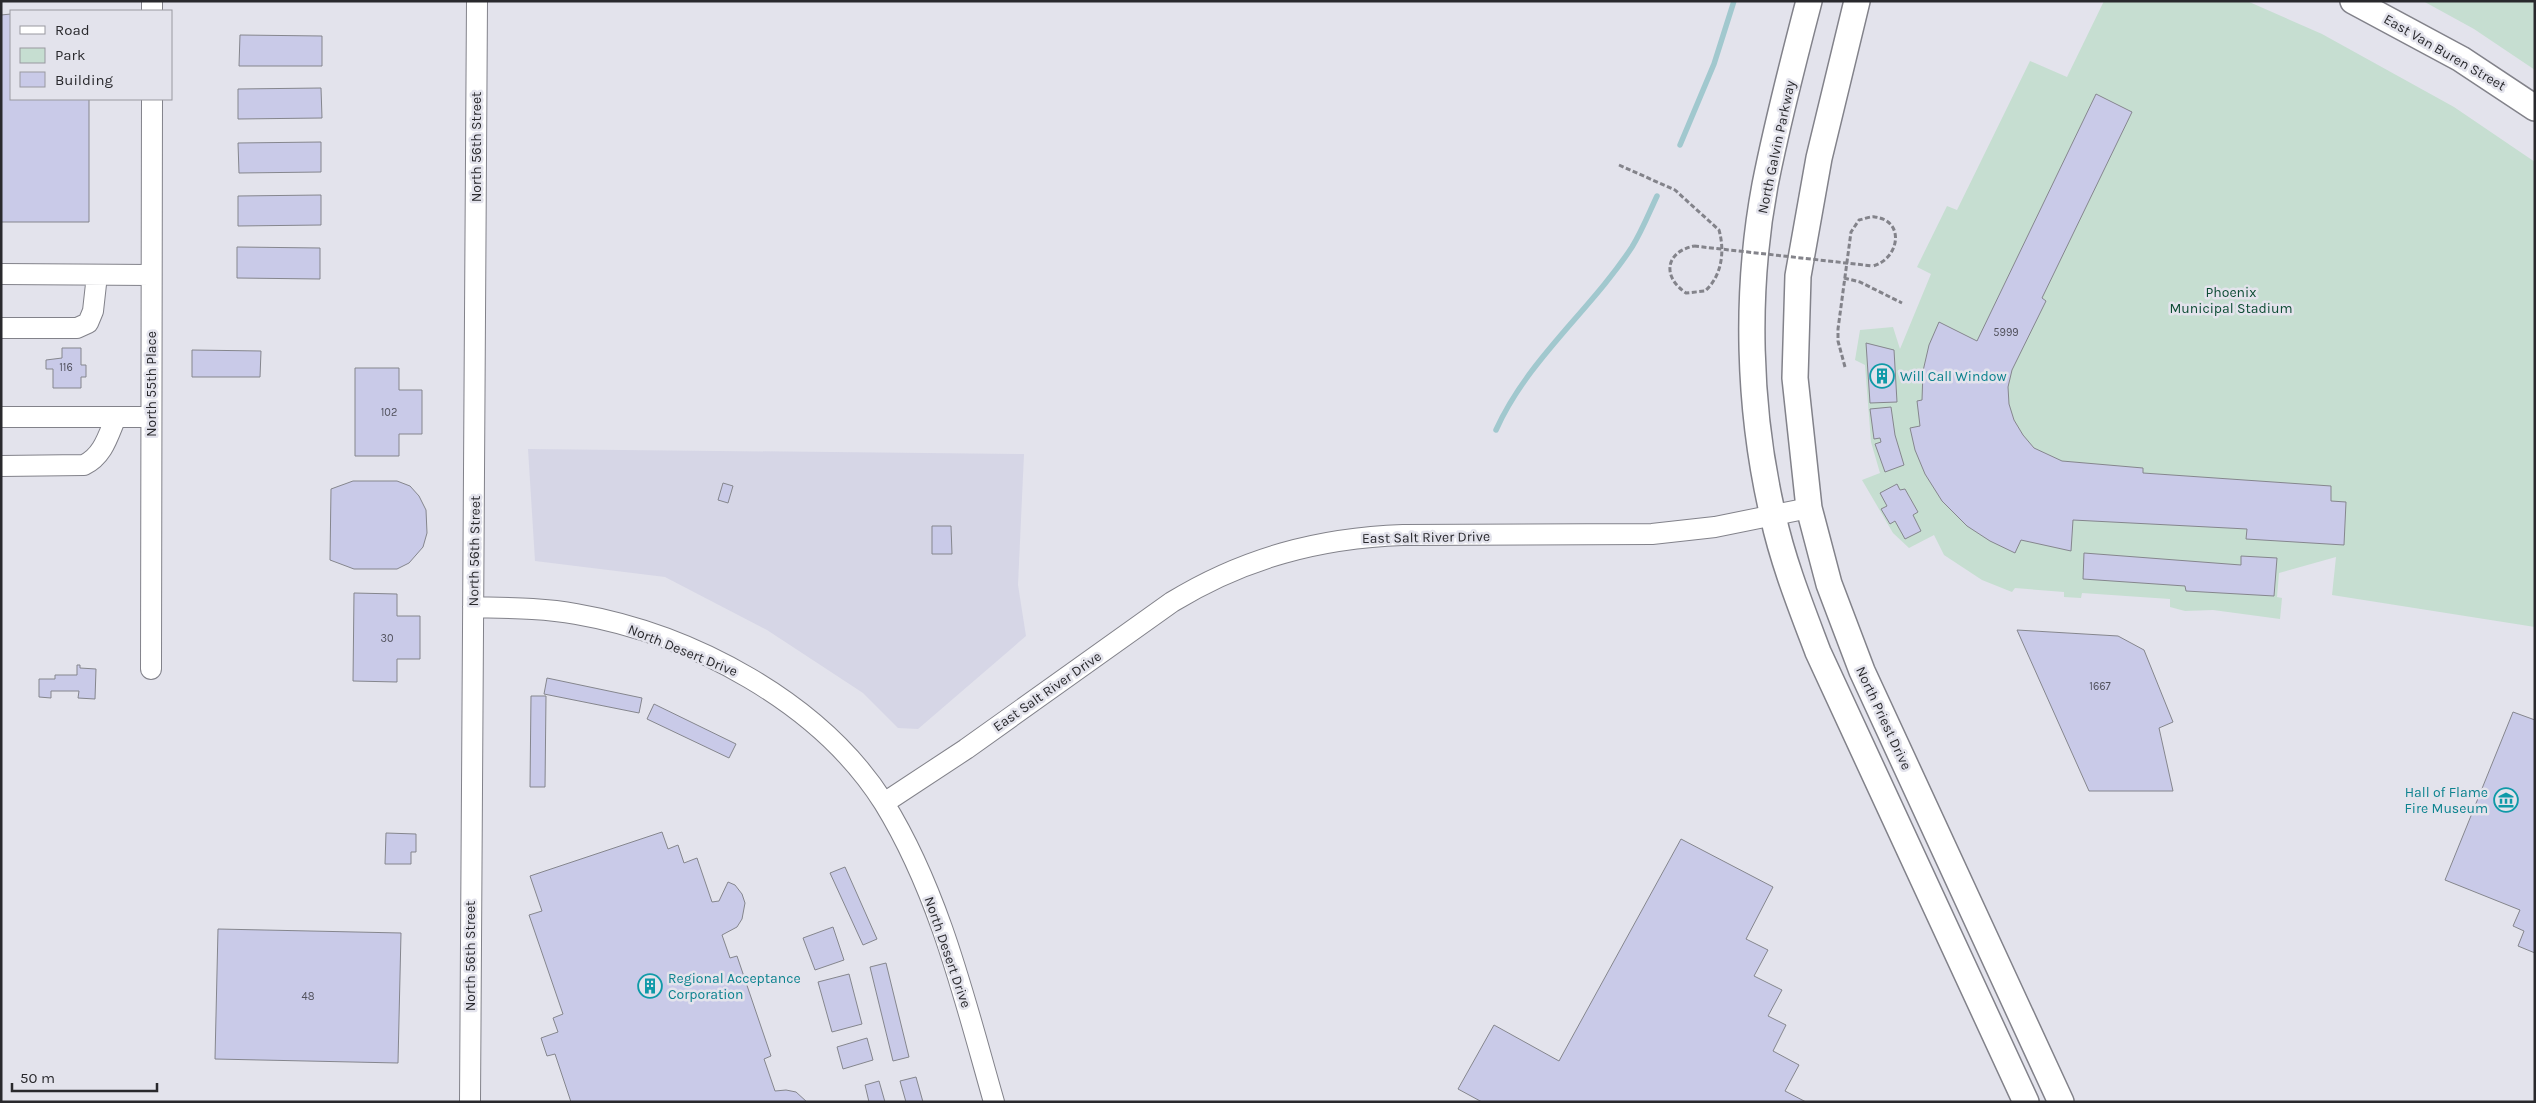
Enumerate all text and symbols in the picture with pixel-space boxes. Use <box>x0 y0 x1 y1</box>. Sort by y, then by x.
legend <box>10 10 172 100</box>
street label: East Van Buren Street <box>2381 11 2509 94</box>
text: Road <box>55 21 90 39</box>
text: Park <box>55 46 85 64</box>
text: Building <box>55 71 113 89</box>
street label: North Galvin Parkway <box>1754 78 1799 215</box>
street label: North 56th Street <box>468 92 485 202</box>
park label: Phoenix Municipal Stadium <box>2170 284 2292 317</box>
house number: 5999 <box>1993 326 2019 339</box>
street label: North 55th Place <box>143 331 160 437</box>
house number: 116 <box>59 361 73 374</box>
building icon: Will Call Window <box>1869 363 1895 389</box>
place label: Will Call Window <box>1900 368 2007 385</box>
house number: 102 <box>381 406 397 419</box>
street label: North 56th Street <box>465 496 484 607</box>
street label: East Salt River Drive <box>1362 528 1490 547</box>
street label: North Desert Drive <box>626 621 740 680</box>
house number: 30 <box>380 632 394 645</box>
street label: East Salt River Drive <box>990 648 1105 735</box>
street label: North Priest Drive <box>1852 664 1915 773</box>
house number: 1667 <box>2089 680 2111 693</box>
place label: Hall of Flame Fire Museum <box>2404 784 2488 817</box>
museum icon: Hall of Flame Fire Museum <box>2493 787 2519 813</box>
street label: North Desert Drive <box>921 894 975 1010</box>
street label: North 56th Street <box>462 901 479 1011</box>
place label: Regional Acceptance Corporation <box>668 970 801 1003</box>
building icon: Regional Acceptance Corporation <box>637 973 663 999</box>
house number: 48 <box>302 990 315 1003</box>
scale bar <box>12 1060 158 1092</box>
text: 50 m <box>20 1069 55 1087</box>

